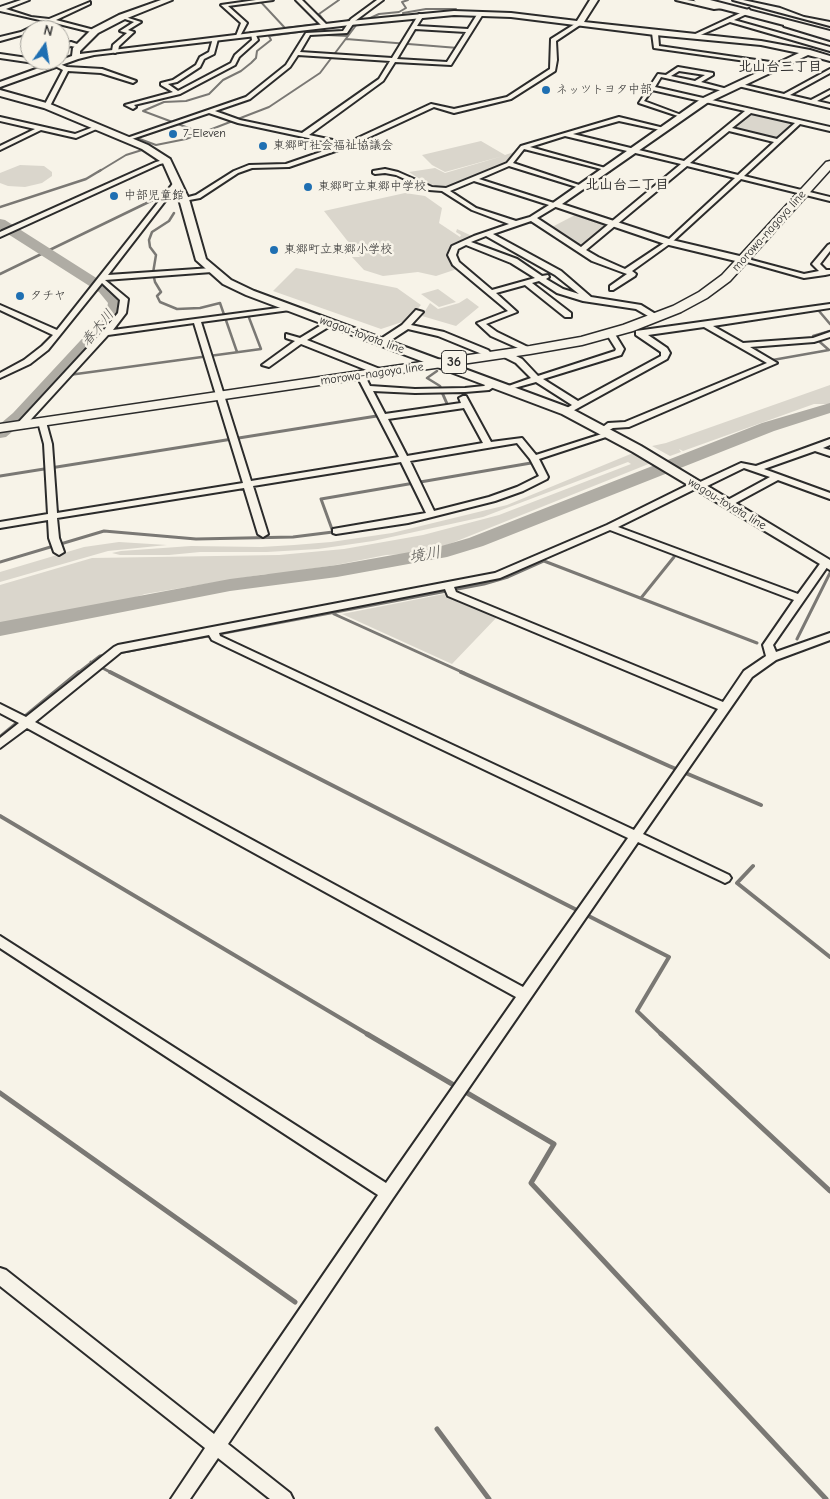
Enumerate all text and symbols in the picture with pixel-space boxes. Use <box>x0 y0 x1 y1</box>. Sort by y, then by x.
north arrow <box>20 20 70 70</box>
text: N <box>42 22 55 40</box>
district label: 北山台三丁目 <box>738 59 822 75</box>
place label: ネッツトヨタ中部 <box>556 83 652 97</box>
marker: ネッツトヨタ中部 <box>540 84 552 96</box>
place label: 7-Eleven <box>183 127 226 141</box>
marker: 7-Eleven <box>167 128 179 140</box>
place label: 東郷町社会福祉協議会 <box>273 139 393 153</box>
marker: 東郷町社会福祉協議会 <box>257 140 269 152</box>
district label: 北山台二丁目 <box>585 177 669 193</box>
place label: 東郷町立東郷中学校 <box>318 180 426 194</box>
marker: 東郷町立東郷中学校 <box>302 181 314 193</box>
street label: morowa-nagoya line <box>729 188 809 274</box>
place label: 中部児童館 <box>124 189 184 203</box>
marker: 中部児童館 <box>108 190 120 202</box>
place label: 東郷町立東郷小学校 <box>284 243 392 257</box>
marker: 東郷町立東郷小学校 <box>268 244 280 256</box>
place label: タチヤ <box>30 289 66 303</box>
marker: タチヤ <box>14 290 26 302</box>
water label: 春木川 <box>78 306 118 350</box>
street label: wagou-toyota line <box>318 313 406 357</box>
road number: 36 <box>442 351 466 374</box>
street label: morowa-nagoya line <box>320 360 424 388</box>
street label: wagou-toyota line <box>685 475 769 533</box>
water label: 境川 <box>408 543 442 567</box>

